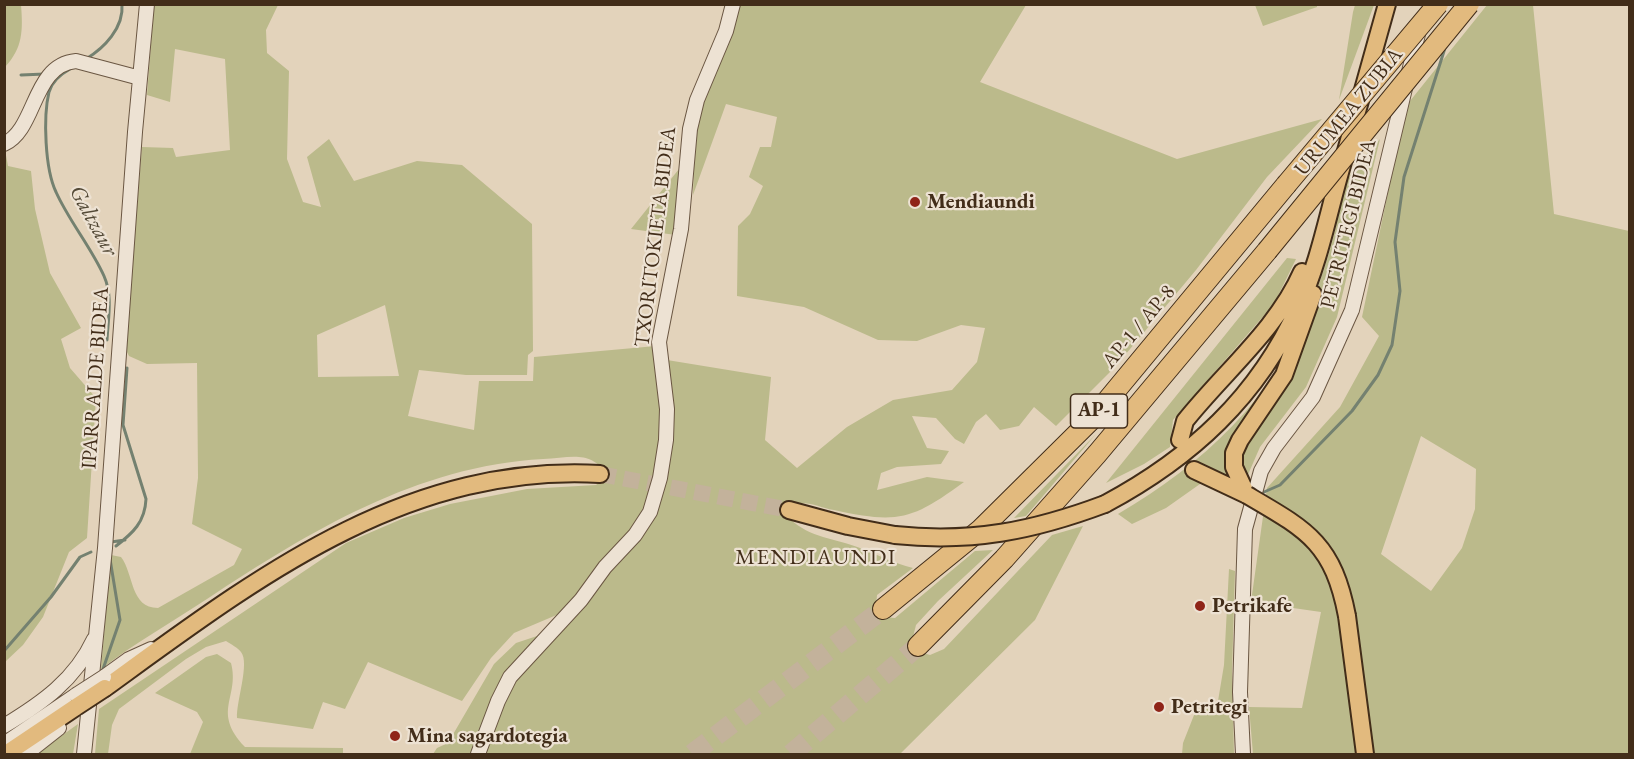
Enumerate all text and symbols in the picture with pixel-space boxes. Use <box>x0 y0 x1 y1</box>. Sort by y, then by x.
street label: URUMEA ZUBIA <box>1290 43 1408 181</box>
street label: TXORITOKIETA BIDEA <box>630 125 682 349</box>
street label: PETRITEGI BIDEA <box>1316 137 1382 311</box>
water label: Galtzaur <box>63 181 123 261</box>
place label: Mendiaundi <box>927 189 1035 215</box>
marker: Mendiaundi <box>908 195 922 209</box>
street label: AP-1 / AP-8 <box>1097 280 1181 374</box>
street label: IPARRALDE BIDEA <box>77 286 115 470</box>
road number: AP-1 <box>1070 394 1128 428</box>
district label: MENDIAUNDI <box>735 545 897 571</box>
place label: Petrikafe <box>1212 593 1292 619</box>
marker: Petrikafe <box>1193 599 1207 613</box>
place label: Petritegi <box>1171 694 1248 720</box>
marker: Petritegi <box>1152 700 1166 714</box>
place label: Mina sagardotegia <box>407 723 568 749</box>
marker: Mina sagardotegia <box>388 729 402 743</box>

